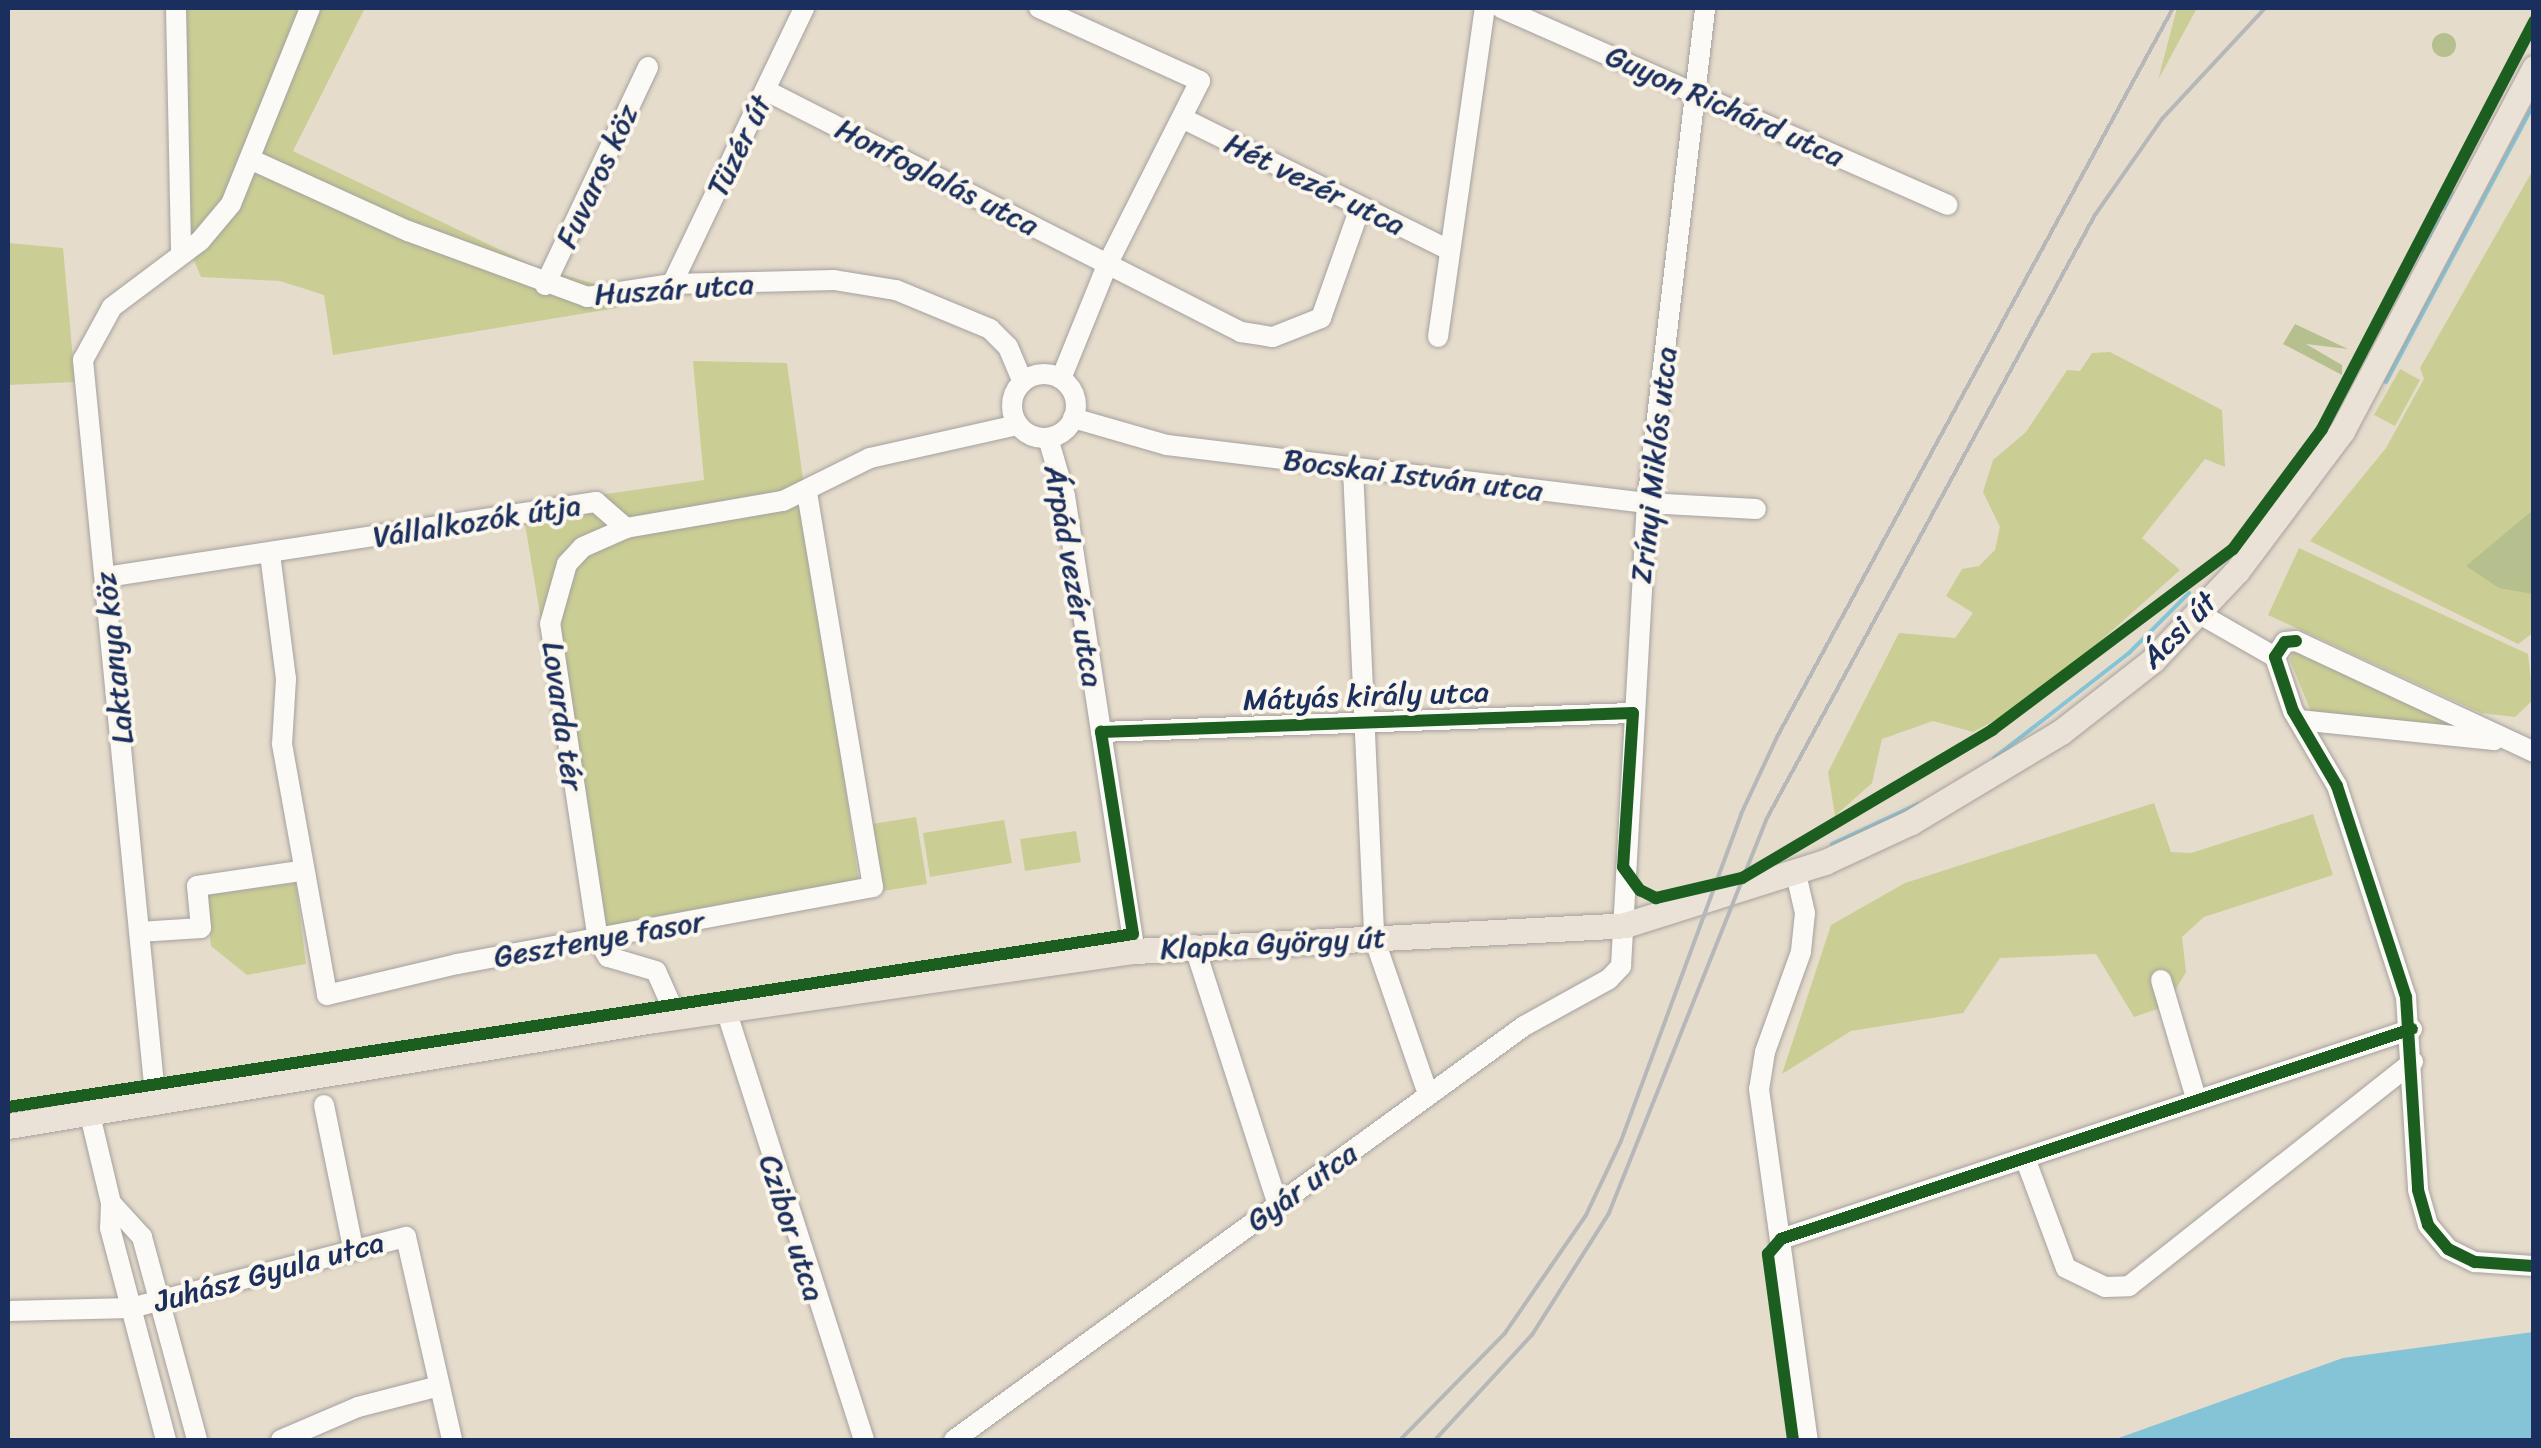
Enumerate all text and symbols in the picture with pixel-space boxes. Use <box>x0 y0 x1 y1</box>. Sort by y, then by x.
street label: Guyon Richárd utca <box>1600 37 1850 175</box>
street label: Tüzér út <box>699 89 779 203</box>
street label: Fuvaros köz <box>548 99 646 253</box>
street label: Honfoglalás utca <box>830 110 1044 244</box>
street label: Hét vezér utca <box>1219 125 1411 243</box>
street label: Huszár utca <box>593 265 755 313</box>
street label: Zrínyi Miklós utca <box>1624 345 1684 585</box>
street label: Bocskai István utca <box>1281 441 1545 509</box>
street label: Árpád vezér utca <box>1037 462 1111 690</box>
street label: Vállalkozók útja <box>371 487 583 555</box>
street label: Laktanya köz <box>87 570 141 746</box>
street label: Ácsi út <box>2134 584 2224 676</box>
street label: Lovarda tér <box>535 639 591 793</box>
street label: Mátyás király utca <box>1242 674 1490 718</box>
street label: Gesztenye fasor <box>491 903 707 975</box>
street label: Klapka György út <box>1159 919 1387 967</box>
street label: Gyár utca <box>1239 1135 1365 1239</box>
street label: Czibor utca <box>751 1150 833 1306</box>
street label: Juhász Gyula utca <box>150 1224 388 1320</box>

